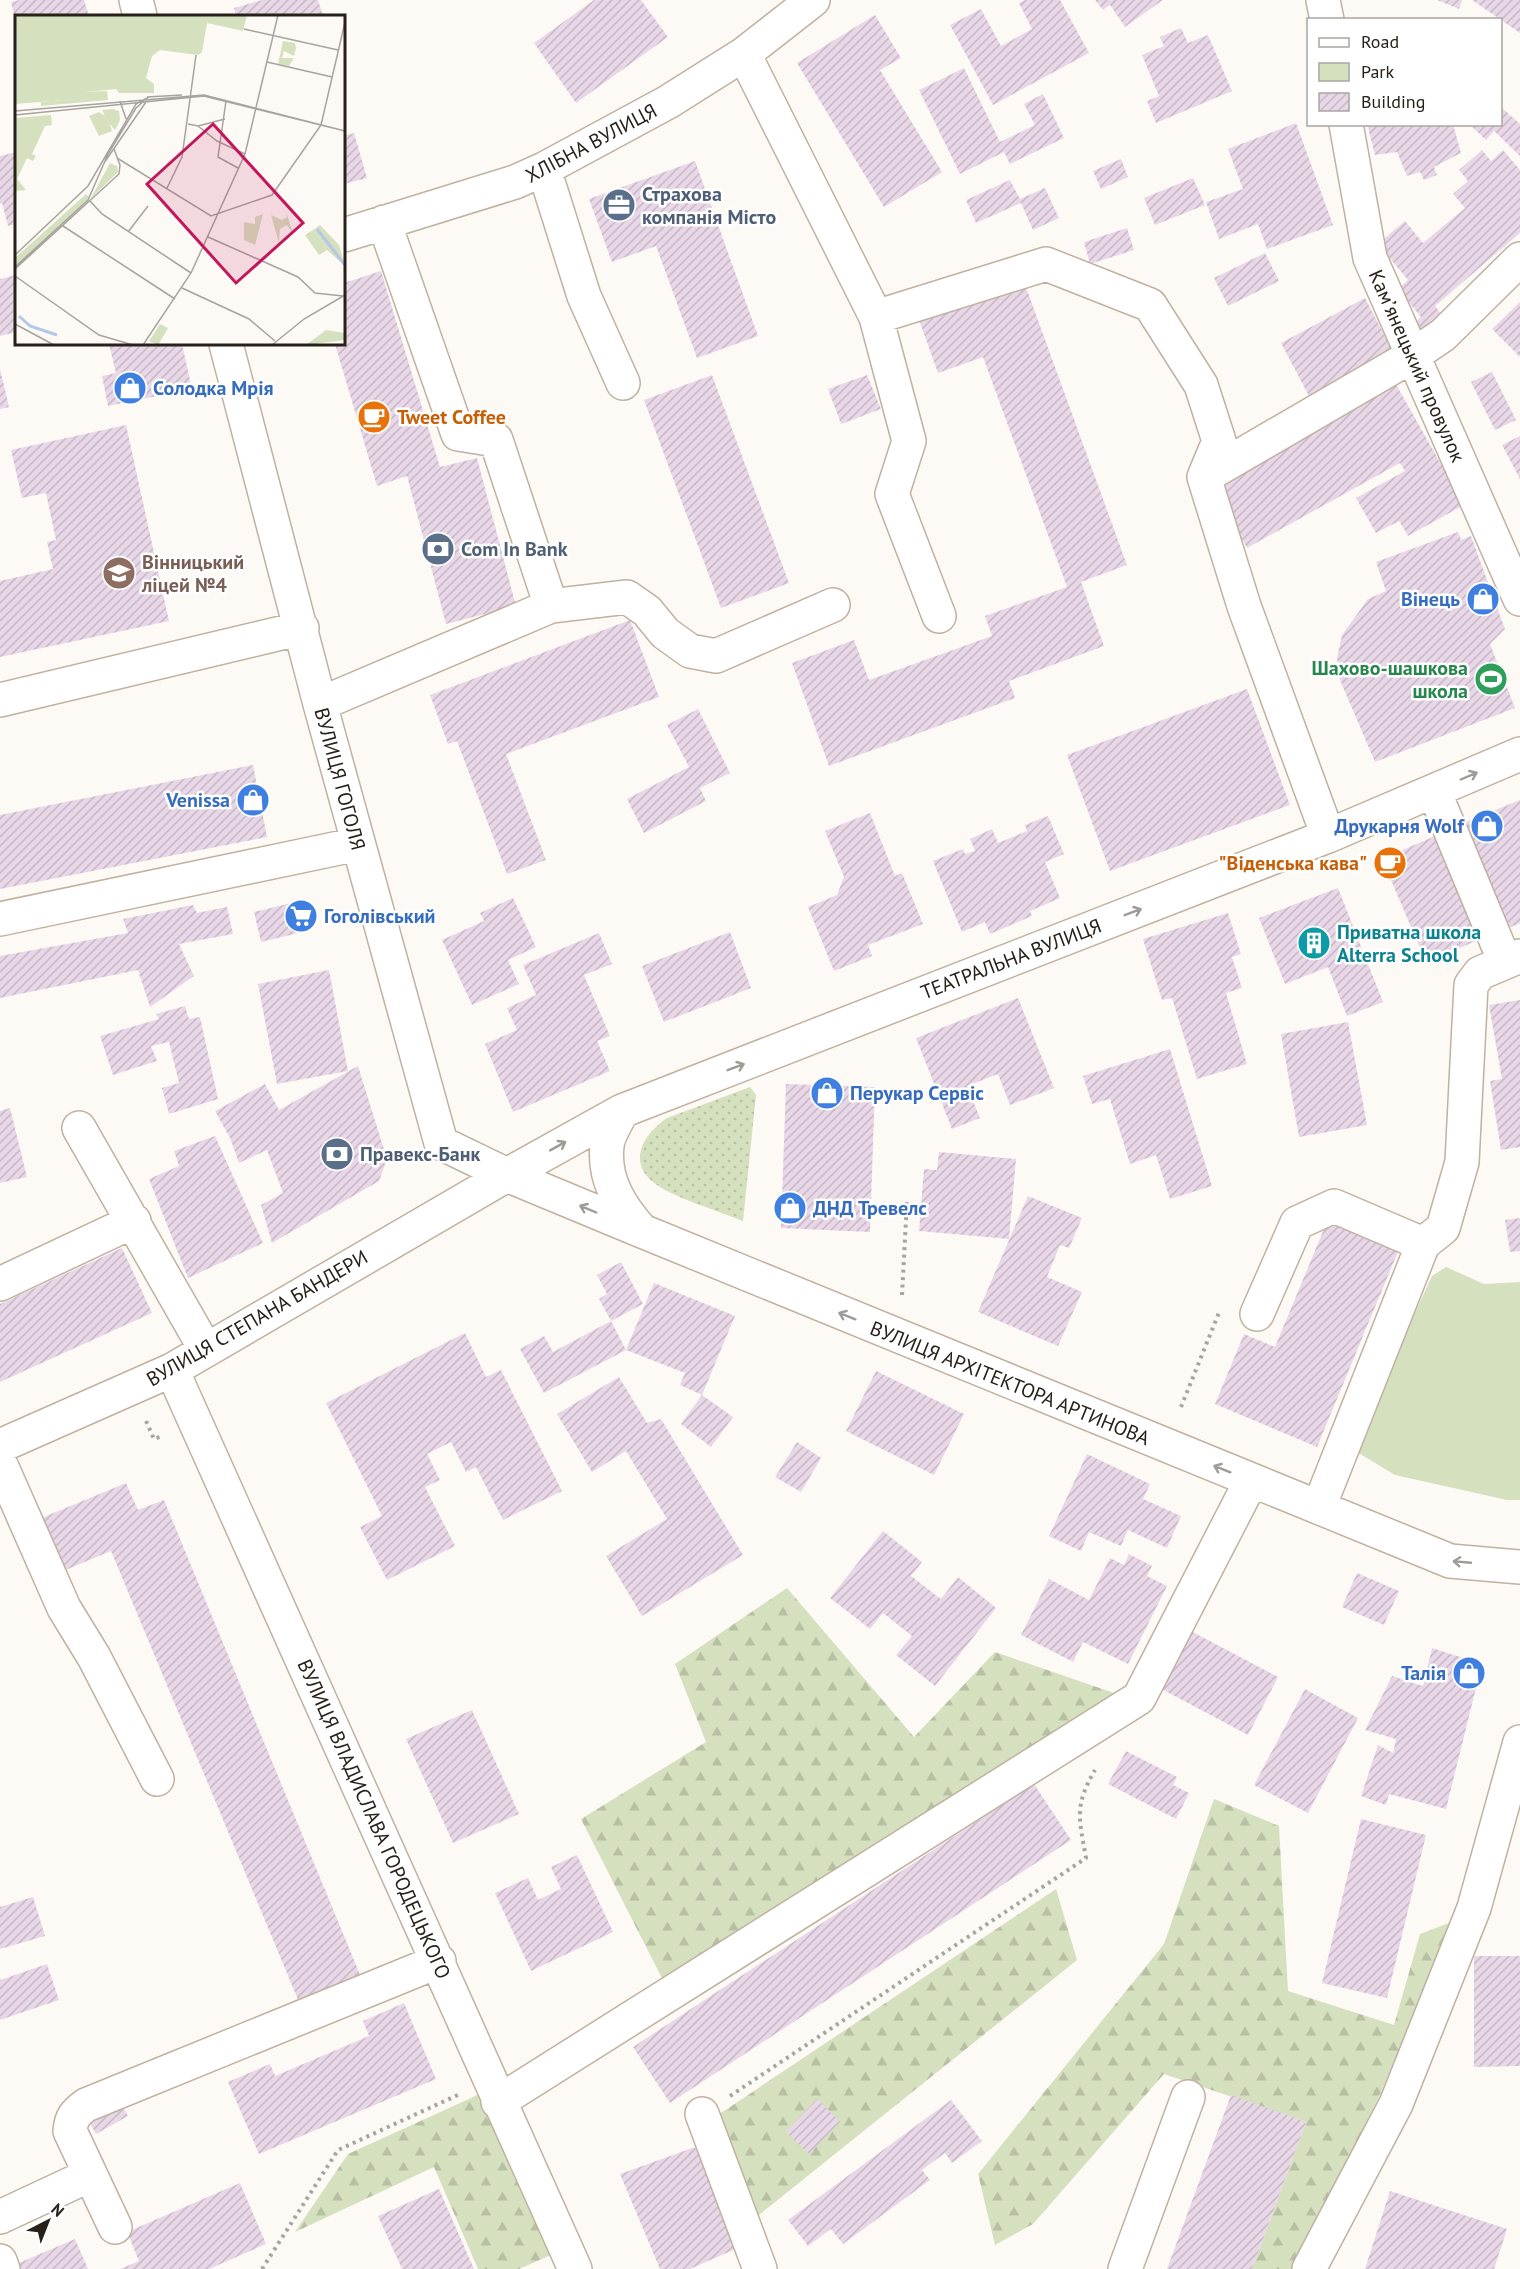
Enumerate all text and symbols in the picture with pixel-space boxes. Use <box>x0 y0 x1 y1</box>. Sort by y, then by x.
inset map <box>15 15 345 345</box>
legend <box>1307 18 1502 126</box>
text: Road <box>1361 30 1399 53</box>
text: Park <box>1361 60 1394 83</box>
text: Building <box>1361 90 1425 113</box>
street label: ХЛІБНА ВУЛИЦЯ <box>521 97 661 189</box>
place label: Страхова компанія Місто <box>642 181 777 230</box>
office icon: Страхова компанія Місто <box>601 187 637 223</box>
street label: Камʼянецький провулок <box>1363 266 1471 467</box>
shop icon: Солодка Мрія <box>112 370 148 406</box>
place label: Солодка Мрія <box>153 375 274 401</box>
cafe icon: Tweet Coffee <box>356 399 392 435</box>
place label: Tweet Coffee <box>397 404 506 430</box>
bank icon: Com In Bank <box>420 531 456 567</box>
place label: Com In Bank <box>461 536 568 562</box>
place label: Вінницький ліцей №4 <box>141 549 244 598</box>
school or university icon: Вінницький ліцей №4 <box>101 555 137 591</box>
shop icon: Вінець <box>1465 581 1501 617</box>
place label: Вінець <box>1401 586 1460 612</box>
place label: Шахово-шашкова школа <box>1311 655 1468 704</box>
sports icon: Шахово-шашкова школа <box>1473 661 1509 697</box>
street label: ВУЛИЦЯ ГОГОЛЯ <box>308 705 372 853</box>
one-way arrow <box>1459 770 1478 781</box>
shop icon: Venissa <box>235 782 271 818</box>
place label: Venissa <box>165 787 230 813</box>
shop icon: Друкарня Wolf <box>1469 808 1505 844</box>
place label: Друкарня Wolf <box>1334 813 1466 839</box>
cafe icon: "Віденська кава" <box>1372 845 1408 881</box>
place label: "Віденська кава" <box>1219 850 1367 876</box>
supermarket icon: Гоголівський <box>283 898 319 934</box>
place label: Гоголівський <box>324 903 435 929</box>
one-way arrow <box>1123 906 1141 917</box>
street label: ТЕАТРАЛЬНА ВУЛИЦЯ <box>917 913 1105 1005</box>
place label: Приватна школа Alterra School <box>1337 919 1481 968</box>
building icon: Приватна школа Alterra School <box>1296 925 1332 961</box>
one-way arrow <box>726 1061 744 1072</box>
shop icon: Перукар Сервіс <box>809 1075 845 1111</box>
place label: Перукар Сервіс <box>850 1080 984 1106</box>
bank icon: Правекс-Банк <box>319 1136 355 1172</box>
one-way arrow <box>549 1140 566 1152</box>
place label: Правекс-Банк <box>360 1141 480 1167</box>
shop icon: ДНД Тревелс <box>772 1190 808 1226</box>
place label: ДНД Тревелс <box>813 1195 927 1221</box>
one-way arrow <box>579 1203 598 1214</box>
street label: ВУЛИЦЯ СТЕПАНА БАНДЕРИ <box>142 1244 372 1392</box>
one-way arrow <box>838 1310 857 1321</box>
street label: ВУЛИЦЯ АРХІТЕКТОРА АРТИНОВА <box>866 1315 1154 1451</box>
one-way arrow <box>1213 1463 1231 1474</box>
one-way arrow <box>1452 1556 1472 1567</box>
street label: ВУЛИЦЯ ВЛАДИСЛАВА ГОРОДЕЦЬКОГО <box>291 1655 457 1983</box>
shop icon: Талія <box>1451 1655 1487 1691</box>
place label: Талія <box>1401 1660 1446 1686</box>
north arrow <box>18 2191 78 2251</box>
text: N <box>47 2199 69 2221</box>

